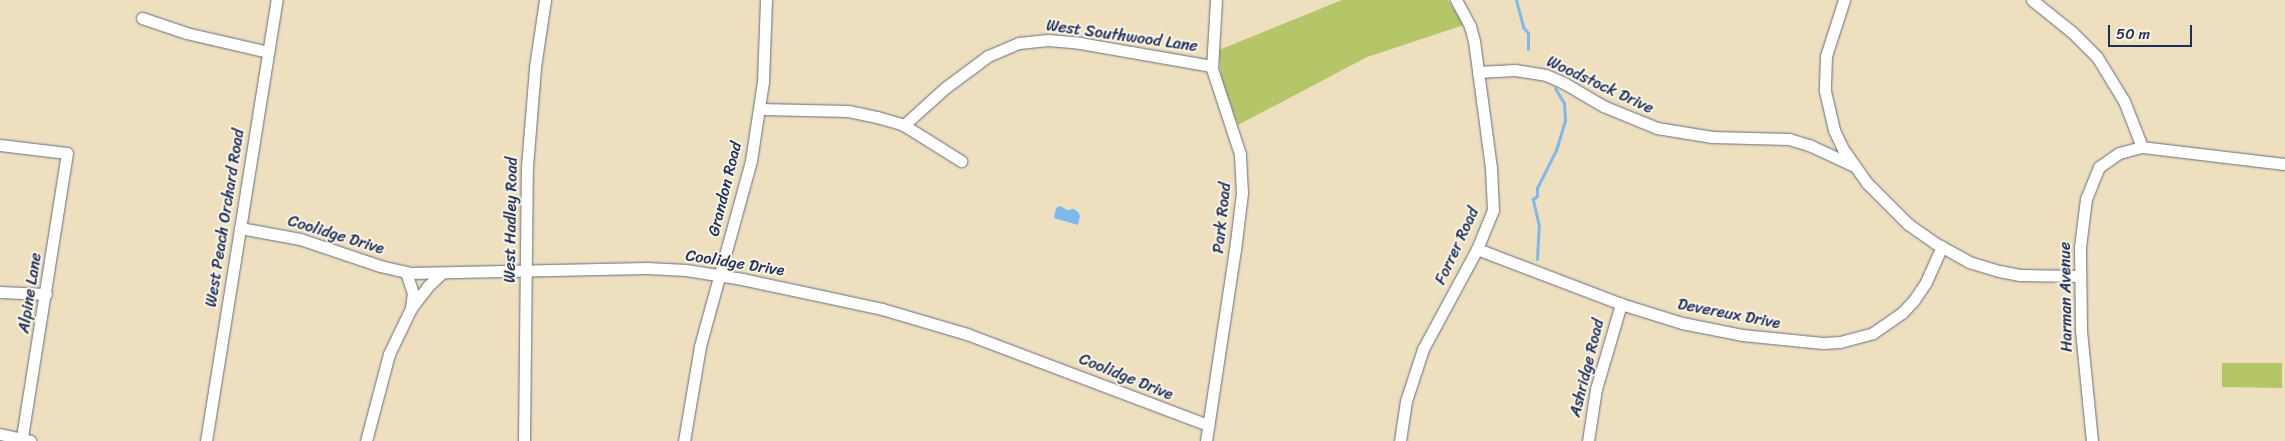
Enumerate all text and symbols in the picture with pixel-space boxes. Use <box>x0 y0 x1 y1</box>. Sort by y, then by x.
scale bar <box>2110 15 2194 47</box>
street label: West Southwood Lane <box>1045 16 1199 56</box>
text: 50 m <box>2116 21 2150 47</box>
street label: Woodstock Drive <box>1544 52 1656 118</box>
street label: West Peach Orchard Road <box>201 127 249 309</box>
street label: Grandon Road <box>704 140 746 238</box>
street label: West Hadley Road <box>500 157 522 283</box>
street label: Park Road <box>1209 182 1235 254</box>
street label: Forrer Road <box>1431 204 1483 288</box>
street label: Coolidge Drive <box>285 211 387 259</box>
street label: Harman Avenue <box>2055 242 2077 352</box>
street label: Coolidge Drive <box>684 246 786 280</box>
street label: Alpine Lane <box>14 251 46 335</box>
street label: Devereux Drive <box>1676 295 1782 333</box>
street label: Ashridge Road <box>1566 317 1608 419</box>
street label: Coolidge Drive <box>1076 349 1176 405</box>

